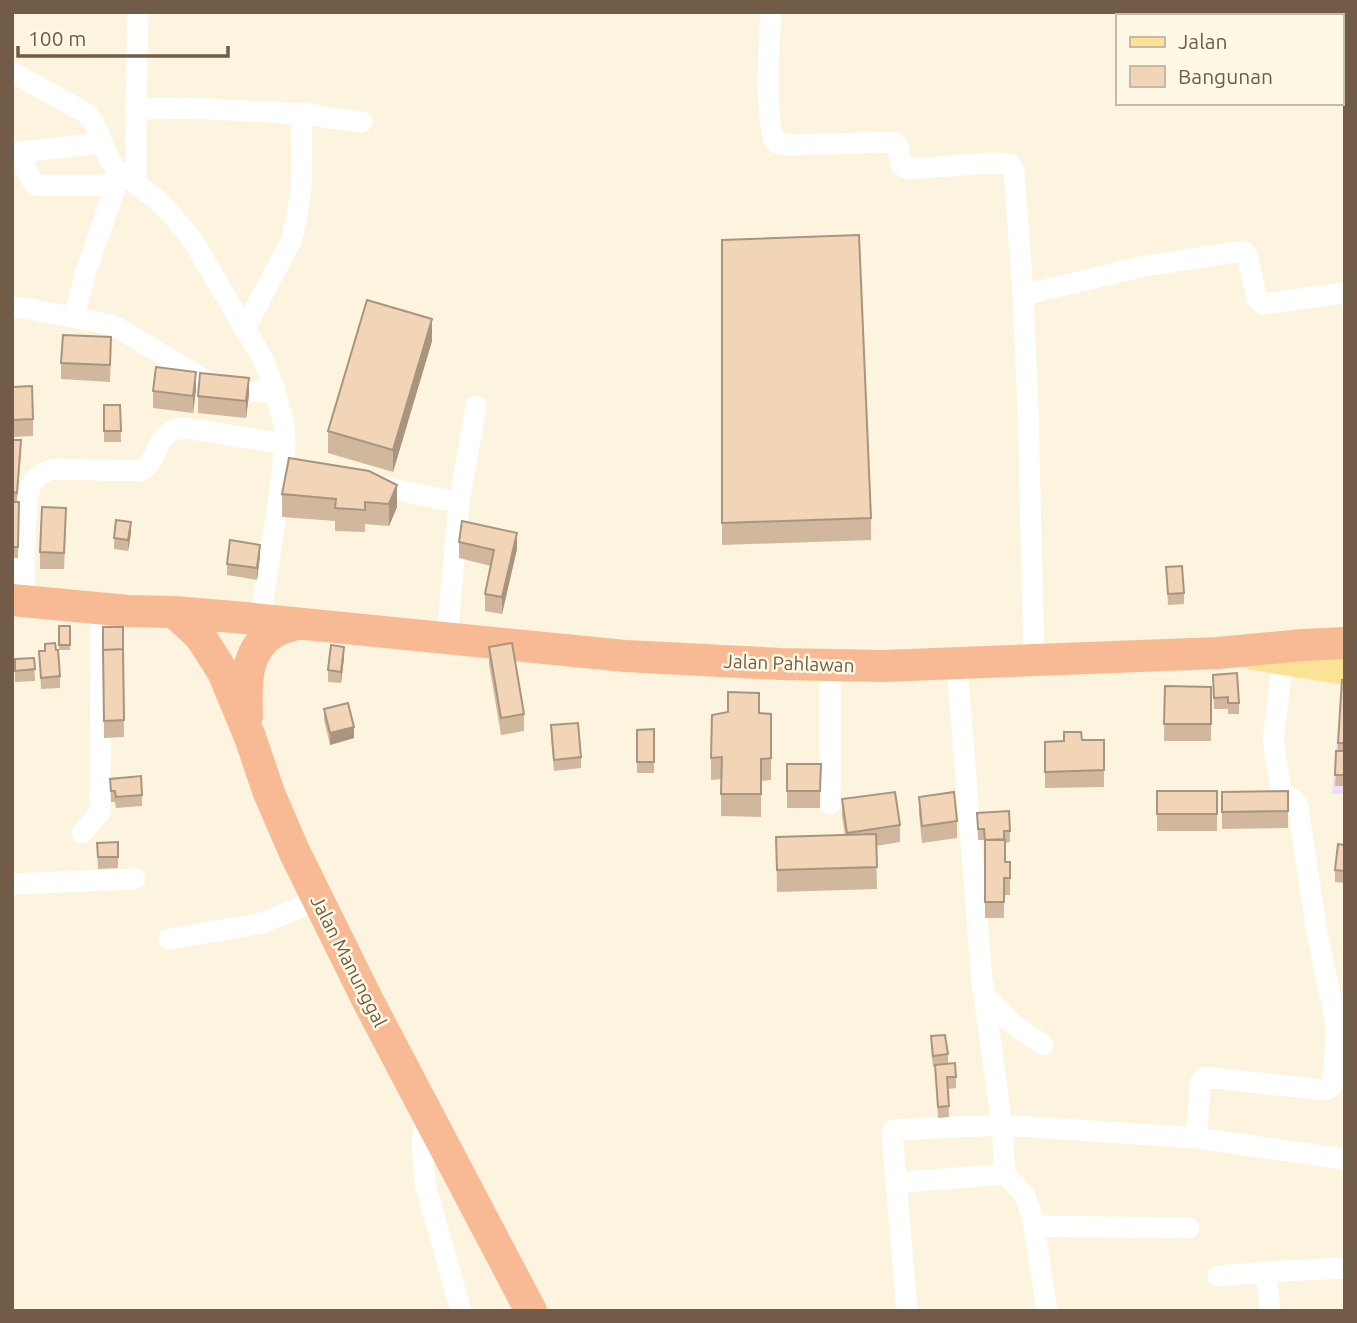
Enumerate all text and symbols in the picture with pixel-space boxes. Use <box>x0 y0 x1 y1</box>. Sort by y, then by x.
scale bar <box>18 14 228 58</box>
legend <box>1116 14 1343 105</box>
text: 100 m <box>28 26 86 50</box>
text: Jalan <box>1178 29 1227 53</box>
text: Bangunan <box>1178 64 1273 88</box>
street label: Jalan Pahlawan <box>723 650 855 676</box>
street label: Jalan Manunggal <box>306 892 392 1030</box>

